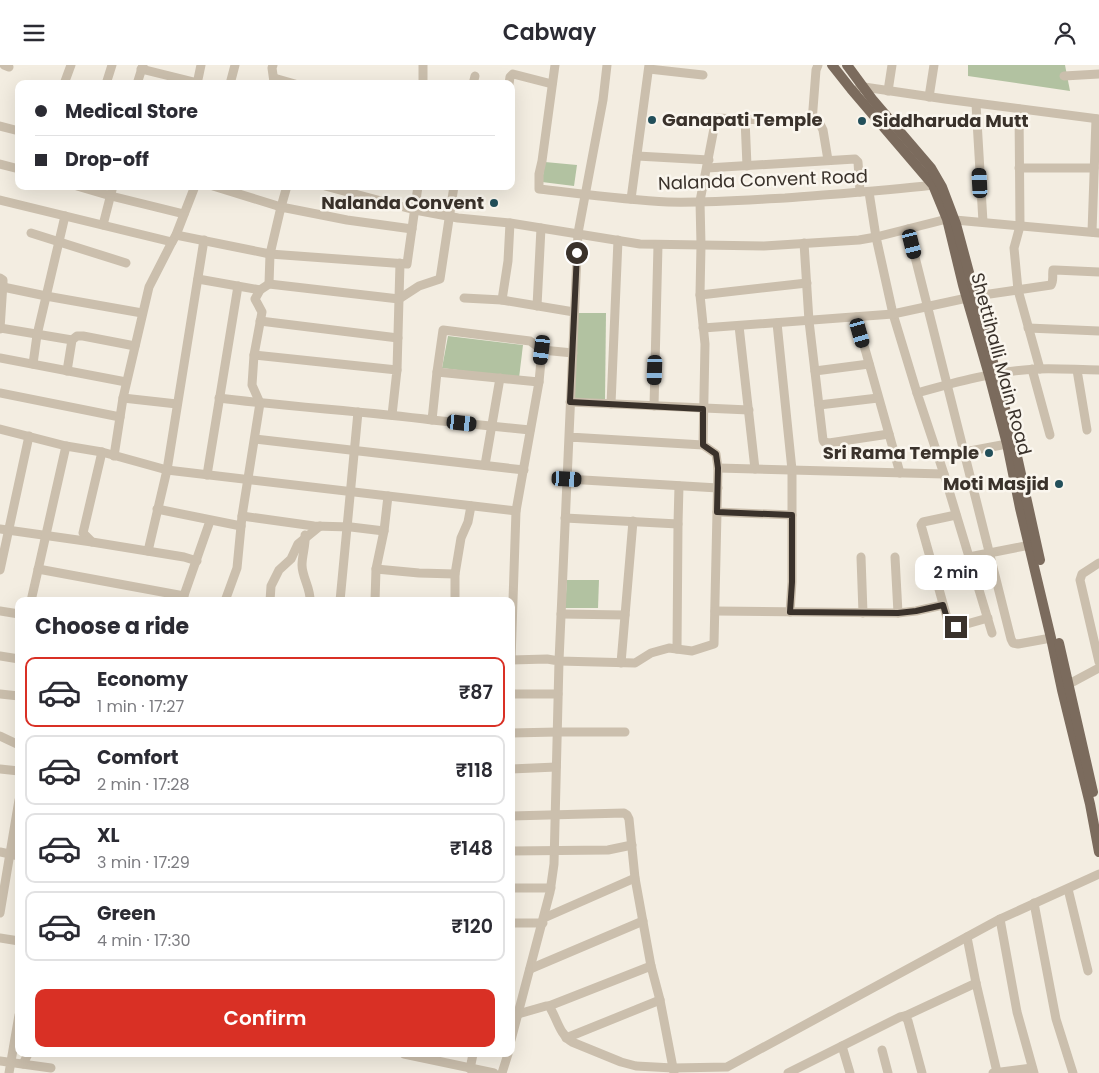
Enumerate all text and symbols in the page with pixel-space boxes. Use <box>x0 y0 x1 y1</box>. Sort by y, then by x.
text: Cabway <box>503 17 596 48</box>
icon: menu <box>20 19 48 47</box>
icon: person <box>1051 19 1079 47</box>
text: Medical Store <box>65 98 198 125</box>
place label: Ganapati Temple <box>662 107 823 132</box>
place label: Siddharuda Mutt <box>872 108 1029 133</box>
marker: Ganapati Temple <box>646 114 658 126</box>
marker: Siddharuda Mutt <box>856 115 868 127</box>
text: Drop-off <box>65 146 149 173</box>
street label: Nalanda Convent Road <box>658 163 868 196</box>
car <box>971 168 988 198</box>
place label: Nalanda Convent <box>321 190 484 215</box>
marker: Nalanda Convent <box>488 197 500 209</box>
car <box>901 228 922 260</box>
route start <box>566 242 588 264</box>
street label: Shettihalli Main Road <box>965 270 1038 458</box>
car <box>848 317 871 349</box>
car <box>532 334 551 366</box>
car <box>646 355 663 385</box>
car <box>446 414 477 432</box>
place label: Sri Rama Temple <box>823 440 979 465</box>
marker: Sri Rama Temple <box>983 447 995 459</box>
car <box>551 471 582 487</box>
place label: Moti Masjid <box>943 471 1049 496</box>
marker: Moti Masjid <box>1053 478 1065 490</box>
callout: 2 min <box>915 555 997 589</box>
text: 2 min <box>934 561 978 584</box>
text: Choose a ride <box>35 611 189 642</box>
route end <box>945 616 967 638</box>
text: Economy <box>97 666 188 693</box>
icon: car <box>37 670 82 715</box>
text: ₹87 <box>459 679 493 706</box>
text: 1 min · 17:27 <box>97 695 184 718</box>
text: Comfort <box>97 744 179 771</box>
icon: car <box>37 748 82 793</box>
text: ₹118 <box>455 757 493 784</box>
text: 2 min · 17:28 <box>97 773 190 796</box>
text: XL <box>97 822 120 849</box>
icon: car <box>37 826 82 871</box>
text: ₹148 <box>450 835 493 862</box>
text: 3 min · 17:29 <box>97 851 190 874</box>
text: Green <box>97 900 156 927</box>
icon: car <box>37 904 82 949</box>
text: ₹120 <box>451 913 493 940</box>
text: 4 min · 17:30 <box>97 929 191 952</box>
button: Confirm <box>35 989 495 1047</box>

